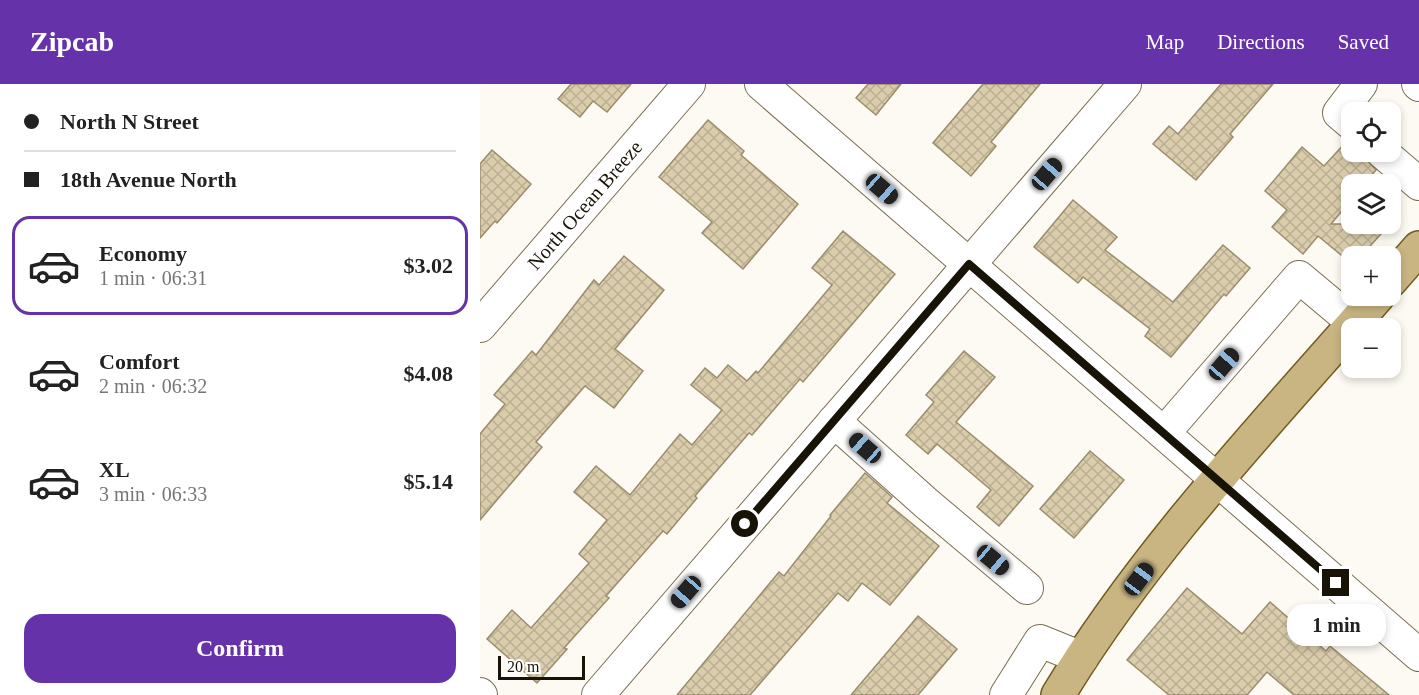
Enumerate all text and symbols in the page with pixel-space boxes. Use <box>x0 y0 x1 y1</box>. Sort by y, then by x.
text: Zipcab <box>30 26 114 57</box>
text: Map <box>1146 30 1184 54</box>
text: Directions <box>1217 30 1305 54</box>
text: Saved <box>1338 30 1389 54</box>
map controls <box>1341 102 1401 378</box>
button: locate <box>1341 102 1401 162</box>
text: North N Street <box>60 109 199 134</box>
street label: North Ocean Breeze <box>523 136 646 274</box>
car <box>1028 155 1066 193</box>
text: 18th Avenue North <box>60 167 237 192</box>
car <box>863 170 901 208</box>
button: layers <box>1341 174 1401 234</box>
icon: car <box>27 239 81 293</box>
text: Economy <box>99 241 187 266</box>
button: + <box>1341 246 1401 306</box>
text: $3.02 <box>404 253 453 278</box>
text: 1 min · 06:31 <box>99 267 207 289</box>
button: − <box>1341 318 1401 378</box>
car <box>1205 345 1243 383</box>
icon: car <box>27 347 81 401</box>
text: Comfort <box>99 349 180 374</box>
text: $4.08 <box>404 361 453 386</box>
text: 2 min · 06:32 <box>99 375 207 397</box>
car <box>846 429 884 467</box>
icon: car <box>27 455 81 509</box>
text: XL <box>99 457 130 482</box>
text: $5.14 <box>404 469 453 494</box>
text: 3 min · 06:33 <box>99 483 207 505</box>
route start <box>731 510 758 537</box>
car <box>973 542 1013 578</box>
car <box>1121 559 1157 599</box>
route end <box>1322 569 1349 596</box>
car <box>667 573 705 611</box>
callout: 1 min <box>1286 604 1386 646</box>
button: Confirm <box>24 614 456 683</box>
text: 1 min <box>1312 614 1361 636</box>
scale bar <box>498 653 585 680</box>
text: 20 m <box>507 658 539 675</box>

